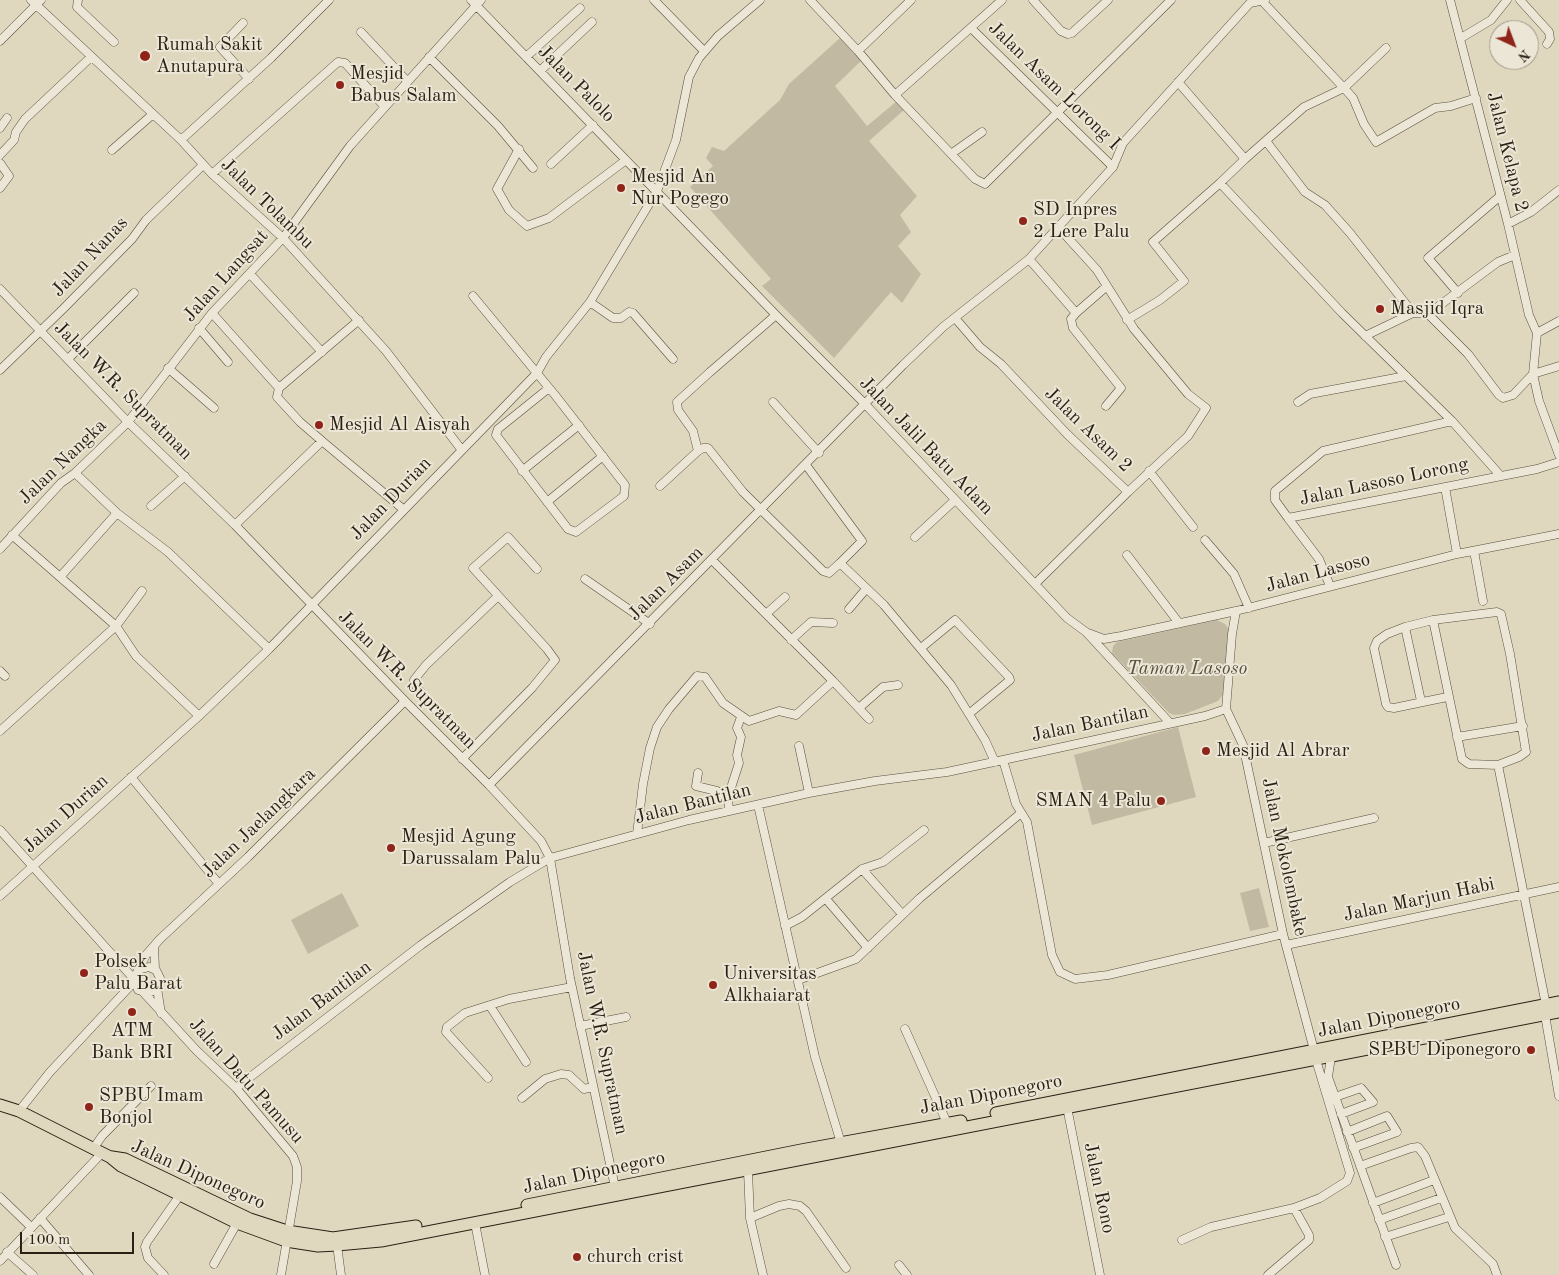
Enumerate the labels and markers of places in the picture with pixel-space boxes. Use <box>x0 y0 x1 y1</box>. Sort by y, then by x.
place label: Rumah Sakit Anutapura <box>156 34 263 78</box>
marker: Rumah Sakit Anutapura <box>138 49 152 63</box>
place label: Mesjid Babus Salam <box>350 63 457 107</box>
marker: Mesjid Babus Salam <box>334 79 346 91</box>
place label: Mesjid An Nur Pogego <box>631 166 729 210</box>
marker: Mesjid An Nur Pogego <box>615 182 627 194</box>
place label: SD Inpres 2 Lere Palu <box>1033 199 1129 243</box>
marker: SD Inpres 2 Lere Palu <box>1017 215 1029 227</box>
place label: Masjid Iqra <box>1390 298 1484 320</box>
marker: Masjid Iqra <box>1374 303 1386 315</box>
place label: Mesjid Al Aisyah <box>329 414 470 436</box>
marker: Mesjid Al Aisyah <box>313 419 325 431</box>
place label: Mesjid Al Abrar <box>1216 740 1350 762</box>
marker: Mesjid Al Abrar <box>1200 745 1212 757</box>
place label: SMAN 4 Palu <box>1036 790 1151 812</box>
marker: SMAN 4 Palu <box>1155 795 1167 807</box>
place label: Mesjid Agung Darussalam Palu <box>401 826 541 870</box>
marker: Mesjid Agung Darussalam Palu <box>385 842 397 854</box>
place label: Polsek Palu Barat <box>94 951 182 995</box>
place label: Universitas Alkhaiarat <box>723 963 817 1007</box>
marker: Polsek Palu Barat <box>78 967 90 979</box>
marker: Universitas Alkhaiarat <box>707 979 719 991</box>
marker: ATM Bank BRI <box>126 1006 138 1018</box>
place label: ATM Bank BRI <box>91 1020 173 1064</box>
place label: SPBU Diponegoro <box>1368 1039 1521 1061</box>
marker: SPBU Diponegoro <box>1525 1044 1537 1056</box>
place label: SPBU Imam Bonjol <box>99 1085 204 1129</box>
marker: SPBU Imam Bonjol <box>83 1101 95 1113</box>
place label: church crist <box>587 1246 684 1268</box>
marker: church crist <box>571 1251 583 1263</box>

